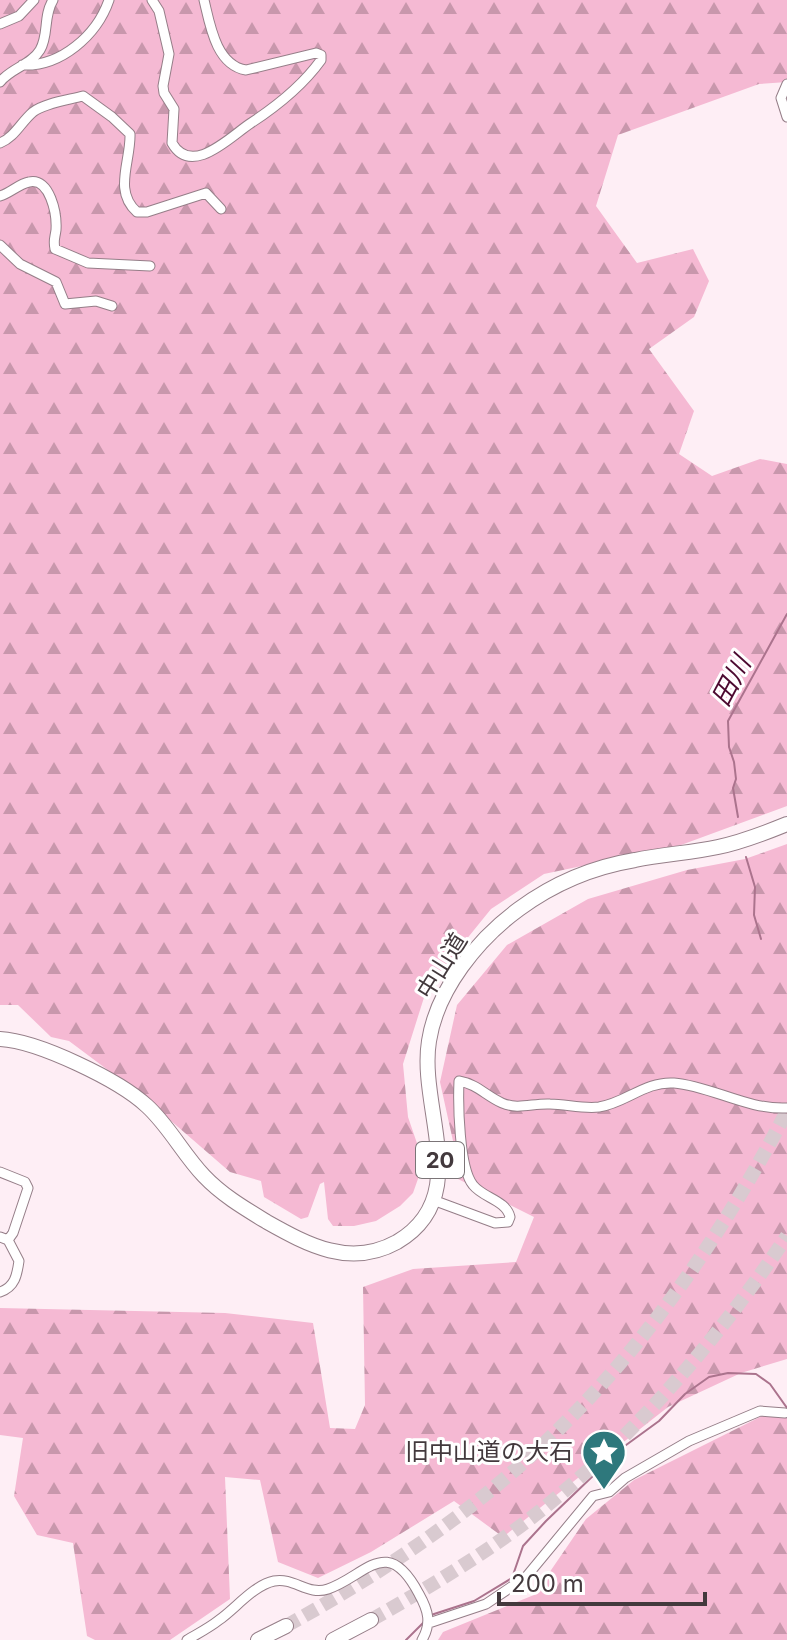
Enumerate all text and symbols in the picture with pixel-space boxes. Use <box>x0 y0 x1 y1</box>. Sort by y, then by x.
water label: 田川 <box>705 648 758 711</box>
street label: 中山道 <box>410 928 473 1004</box>
road number: 20 <box>416 1142 464 1178</box>
place icon: 旧中山道の大石 <box>580 1428 628 1491</box>
place label: 旧中山道の大石 <box>405 1437 573 1466</box>
scale bar <box>499 1556 705 1606</box>
text: 200 m <box>511 1569 584 1598</box>

